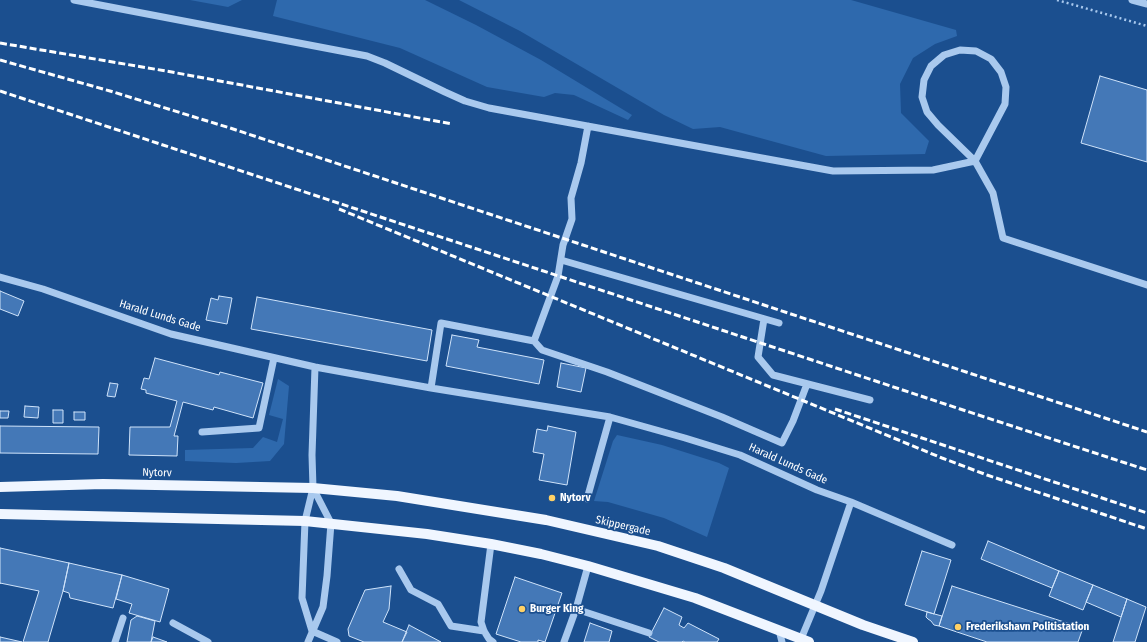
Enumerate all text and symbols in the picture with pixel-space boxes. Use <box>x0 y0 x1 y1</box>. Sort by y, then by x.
street label: Harald Lunds Gade <box>118 297 202 335</box>
street label: Harald Lunds Gade <box>747 441 829 487</box>
street label: Nytorv <box>142 466 172 480</box>
place label: Nytorv <box>560 491 591 505</box>
marker: Nytorv <box>547 493 557 503</box>
street label: Skippergade <box>594 513 652 539</box>
place label: Burger King <box>530 602 583 616</box>
marker: Burger King <box>517 604 527 614</box>
place label: Frederikshavn Politistation <box>966 620 1089 634</box>
marker: Frederikshavn Politistation <box>953 622 963 632</box>

